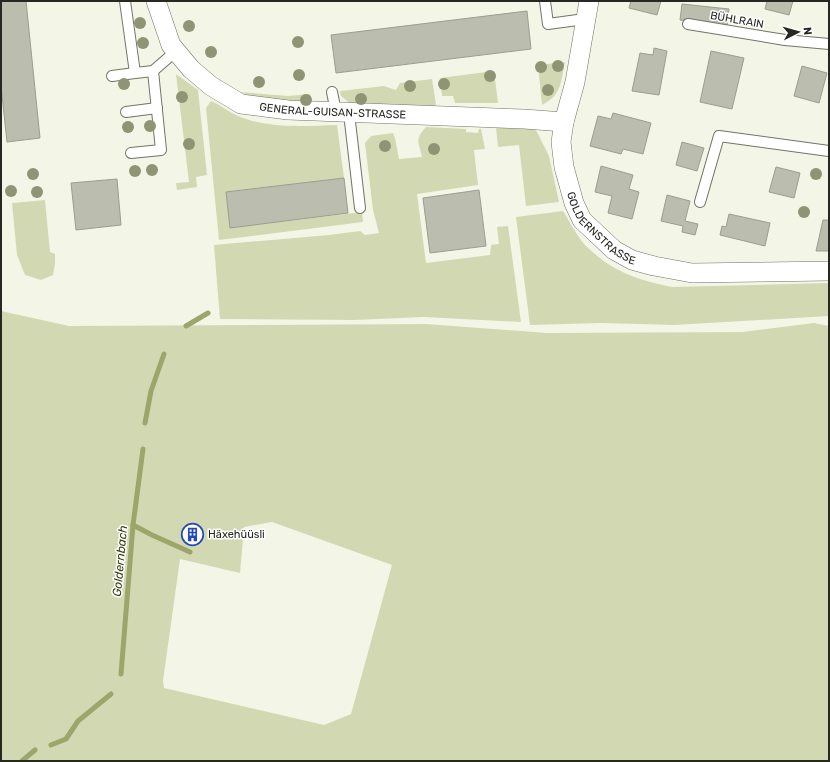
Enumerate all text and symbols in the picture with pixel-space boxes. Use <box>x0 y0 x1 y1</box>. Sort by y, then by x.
street label: BÜHLRAIN <box>709 9 765 31</box>
north arrow <box>778 12 818 52</box>
text: N <box>801 26 814 36</box>
street label: GENERAL-GUISAN-STRASSE <box>259 100 407 121</box>
street label: GOLDERNSTRASSE <box>565 190 637 267</box>
building icon: Häxehüüsli <box>180 521 206 547</box>
water label: Goldernbach <box>110 525 130 597</box>
place label: Häxehüüsli <box>208 528 265 541</box>

